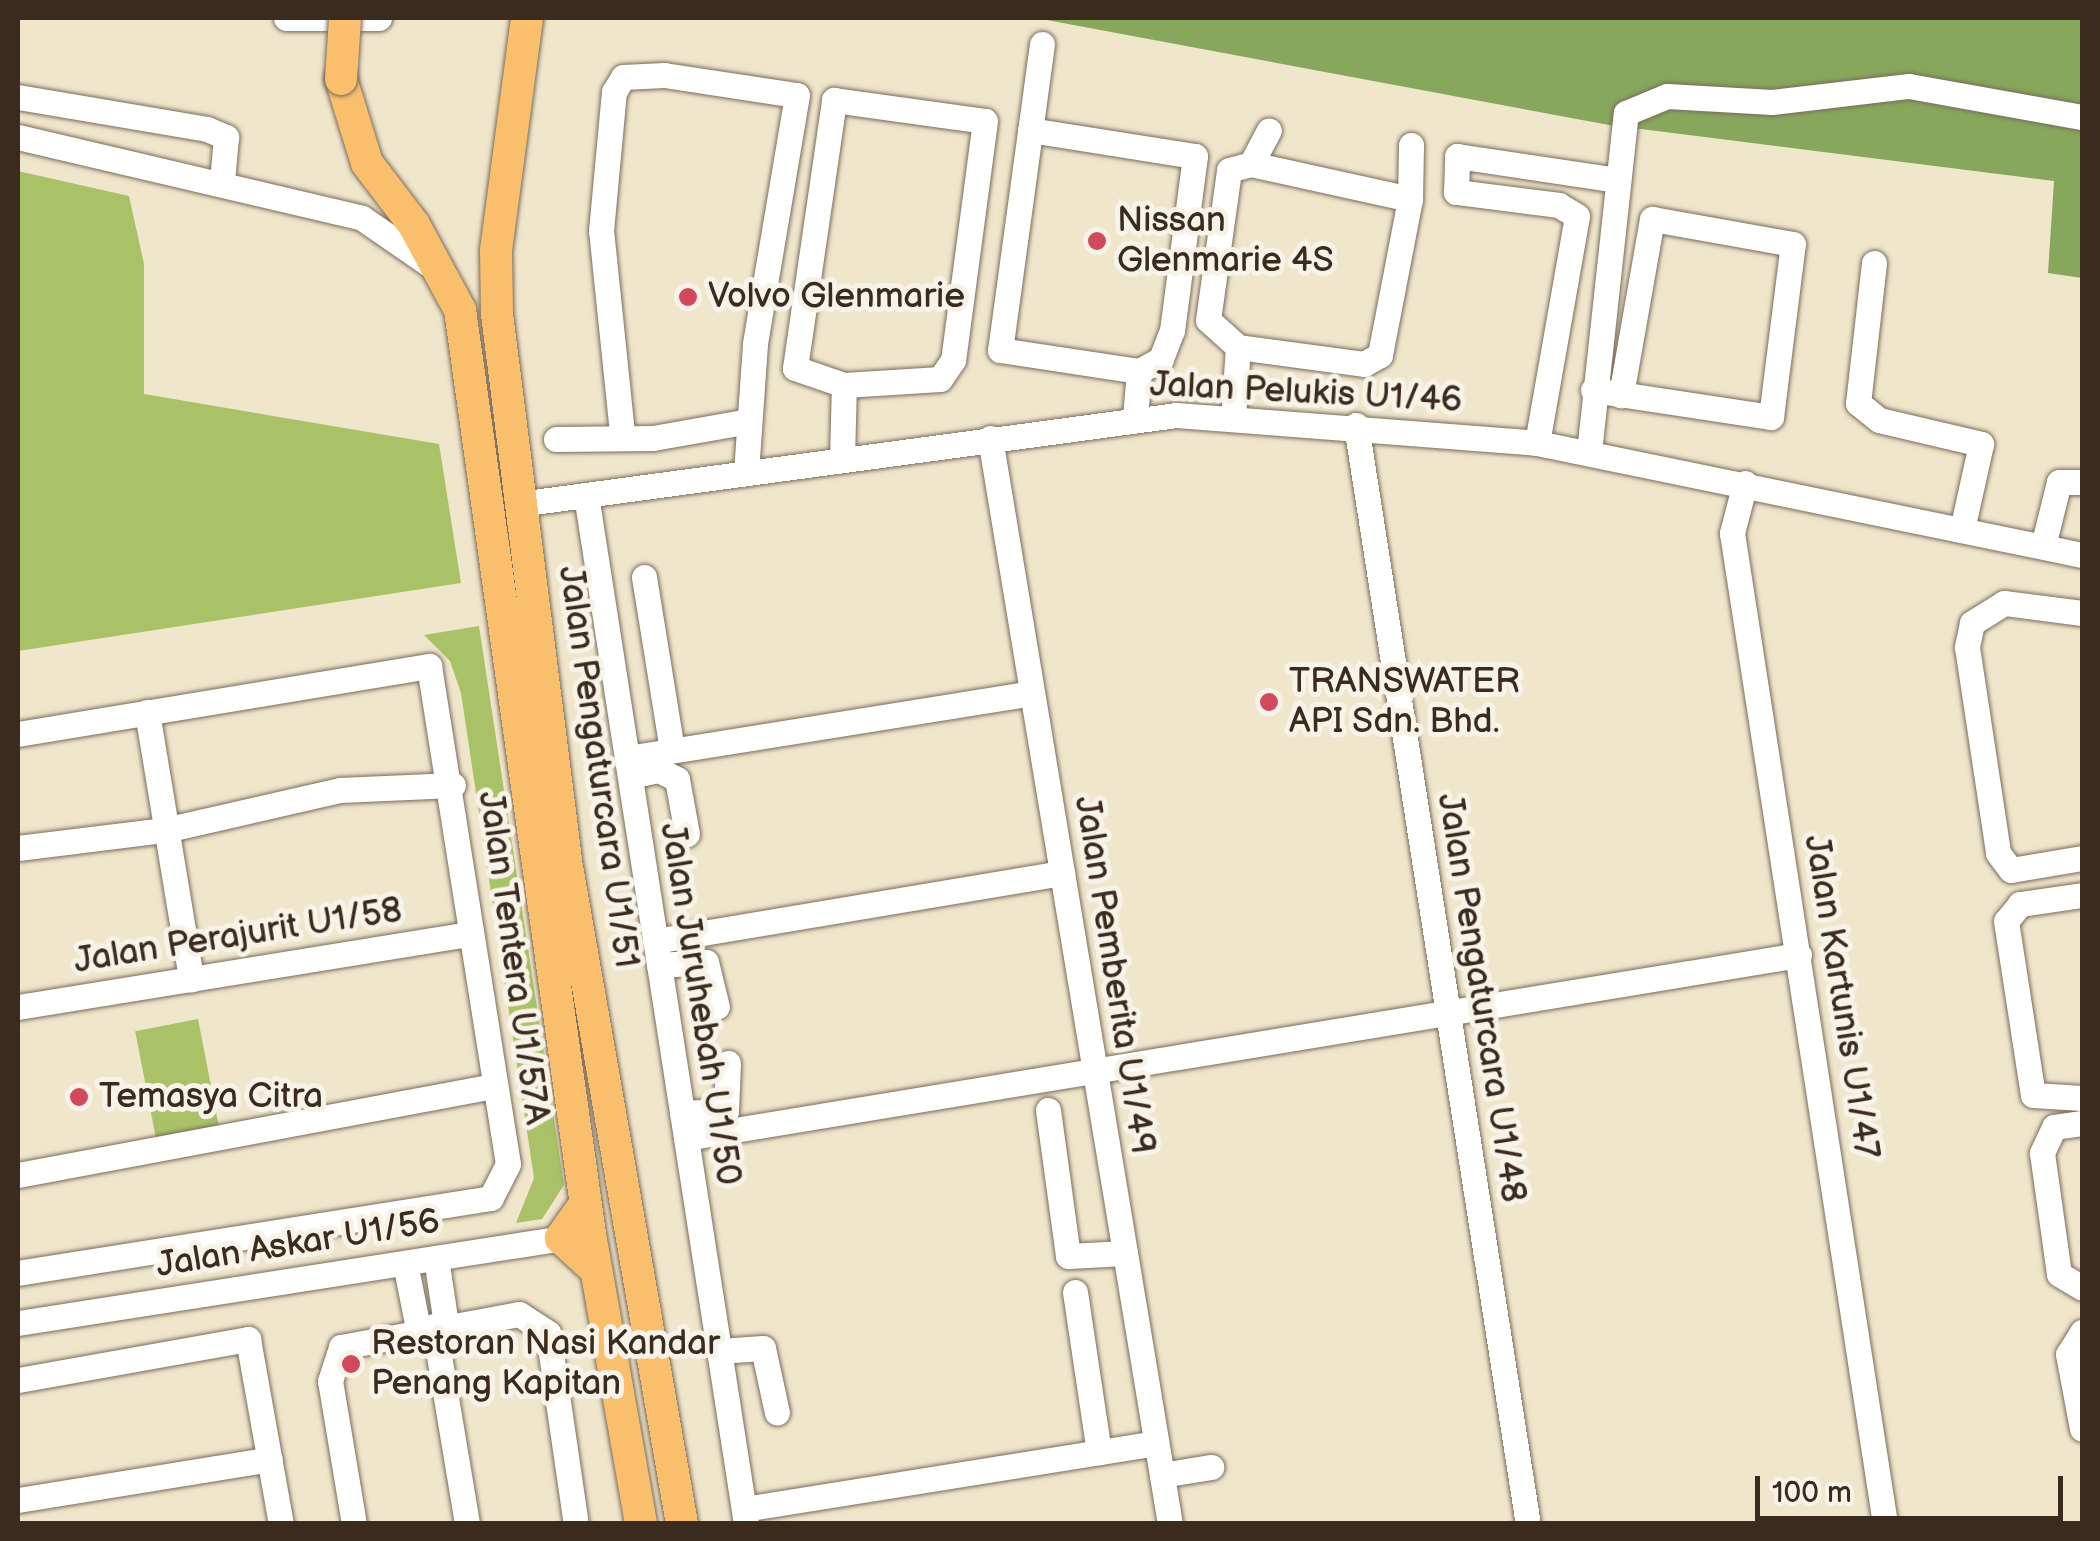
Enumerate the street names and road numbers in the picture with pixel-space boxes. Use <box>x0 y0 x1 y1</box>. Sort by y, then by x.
street label: Jalan Pelukis U1/46 <box>1149 364 1463 422</box>
street label: Jalan Pengaturcara U1/51 <box>549 563 647 971</box>
street label: Jalan Tentera U1/57A <box>469 788 557 1128</box>
street label: Jalan Pengaturcara U1/48 <box>1428 791 1534 1205</box>
street label: Jalan Pemberita U1/49 <box>1065 793 1163 1157</box>
street label: Jalan Juruhebah U1/50 <box>650 819 750 1189</box>
street label: Jalan Kartunis U1/47 <box>1795 832 1887 1162</box>
street label: Jalan Perajurit U1/58 <box>71 889 405 983</box>
street label: Jalan Askar U1/56 <box>153 1201 443 1287</box>

